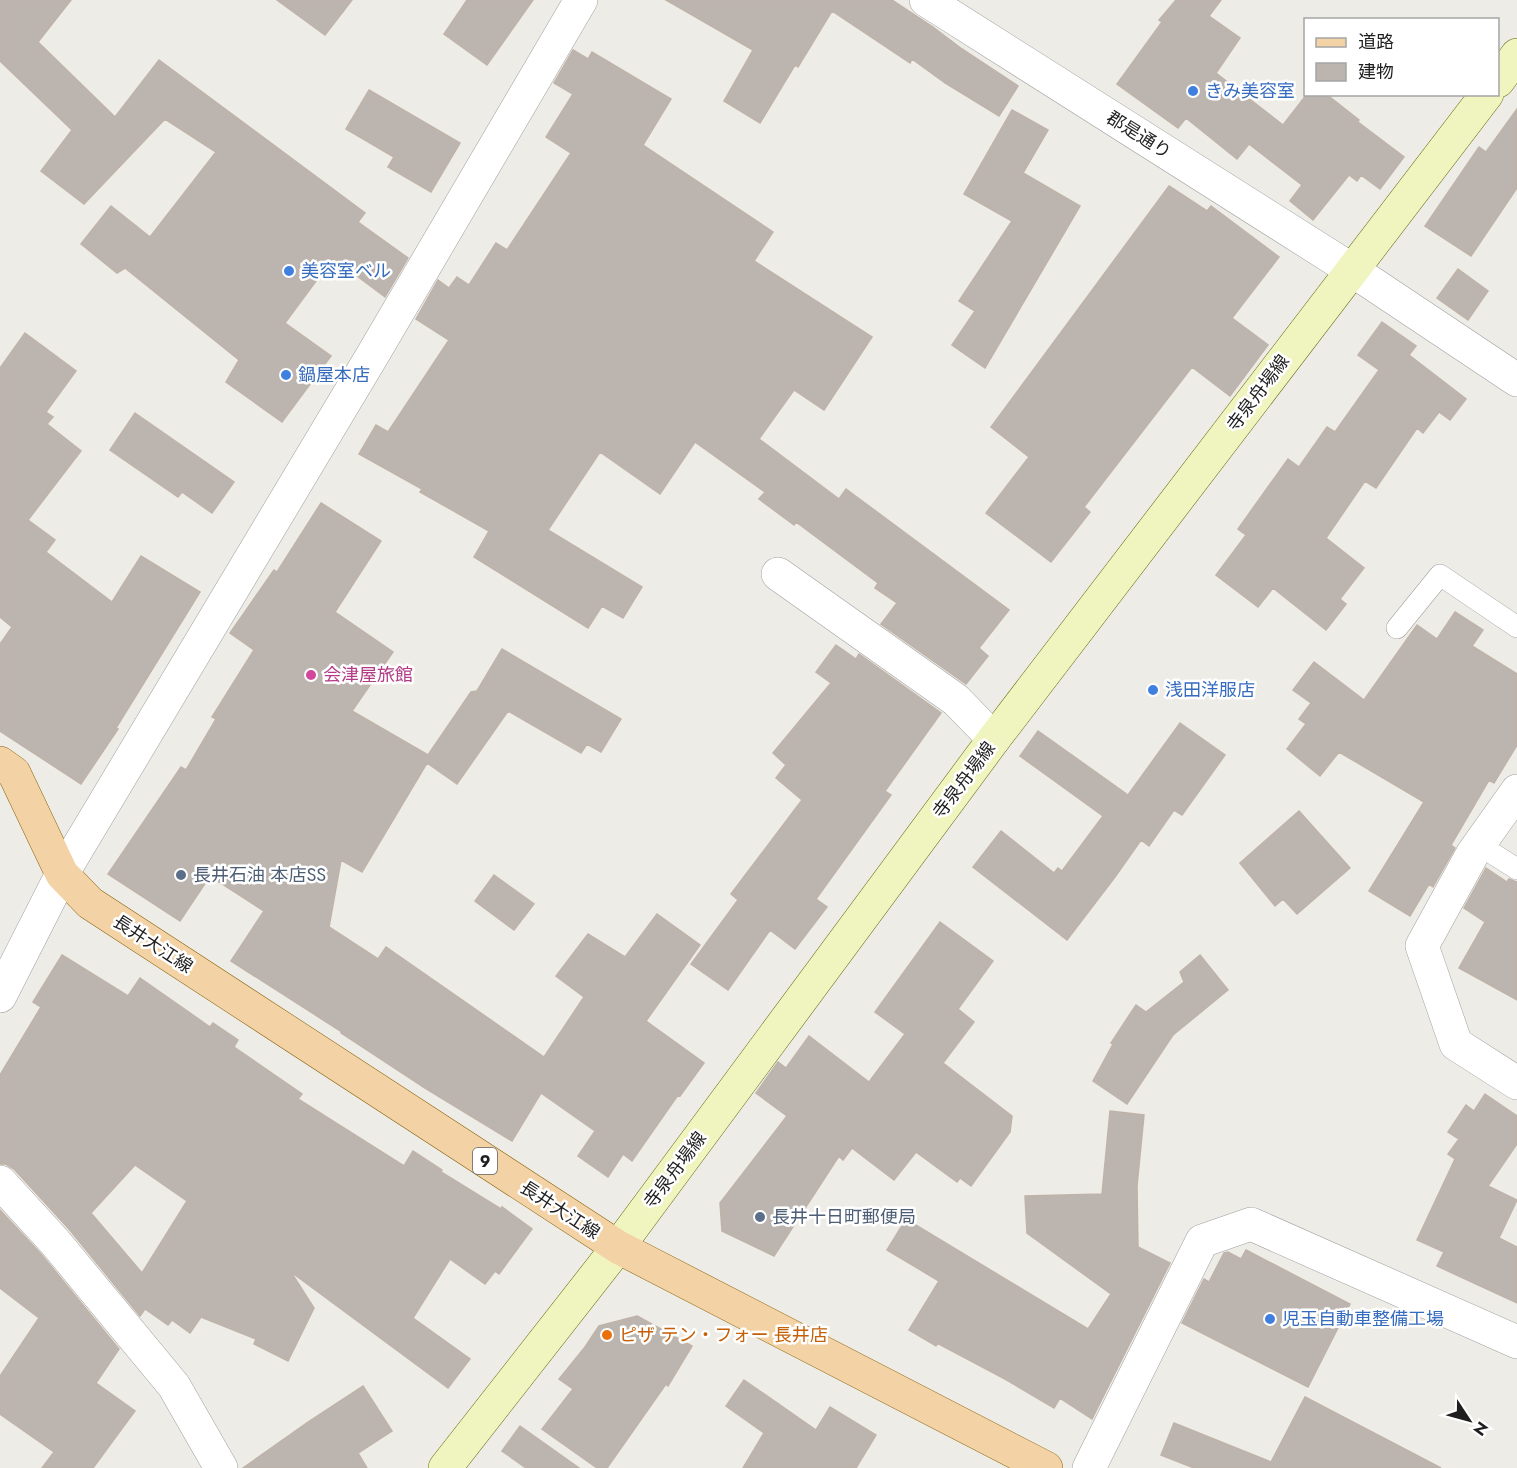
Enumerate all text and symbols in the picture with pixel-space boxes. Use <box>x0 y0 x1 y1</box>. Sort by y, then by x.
legend <box>1304 18 1499 96</box>
text: 道路 <box>1358 29 1394 55</box>
text: 建物 <box>1358 59 1394 85</box>
place label: きみ美容室 <box>1205 78 1295 104</box>
marker: きみ美容室 <box>1186 84 1200 98</box>
street label: 郡是通り <box>1102 105 1176 165</box>
place label: 美容室ベル <box>301 258 391 284</box>
marker: 美容室ベル <box>282 264 296 278</box>
street label: 寺泉舟場線 <box>1221 349 1295 437</box>
place label: 鍋屋本店 <box>298 362 370 388</box>
marker: 鍋屋本店 <box>279 368 293 382</box>
place label: 会津屋旅館 <box>323 662 413 688</box>
marker: 会津屋旅館 <box>304 668 318 682</box>
place label: 浅田洋服店 <box>1165 677 1255 703</box>
marker: 浅田洋服店 <box>1146 683 1160 697</box>
street label: 寺泉舟場線 <box>927 736 1001 824</box>
place label: 長井石油 本店SS <box>193 862 326 888</box>
marker: 長井石油 本店SS <box>174 868 188 882</box>
street label: 長井大江線 <box>108 909 198 979</box>
street label: 寺泉舟場線 <box>638 1126 712 1214</box>
road number: 9 <box>473 1148 497 1174</box>
street label: 長井大江線 <box>515 1175 605 1245</box>
place label: 長井十日町郵便局 <box>772 1204 916 1230</box>
marker: 長井十日町郵便局 <box>753 1210 767 1224</box>
place label: 児玉自動車整備工場 <box>1282 1306 1444 1332</box>
marker: 児玉自動車整備工場 <box>1263 1312 1277 1326</box>
place label: ピザ テン・フォー 長井店 <box>619 1322 828 1348</box>
marker: ピザ テン・フォー 長井店 <box>600 1328 614 1342</box>
north arrow <box>1439 1390 1499 1450</box>
text: N <box>1468 1417 1494 1440</box>

